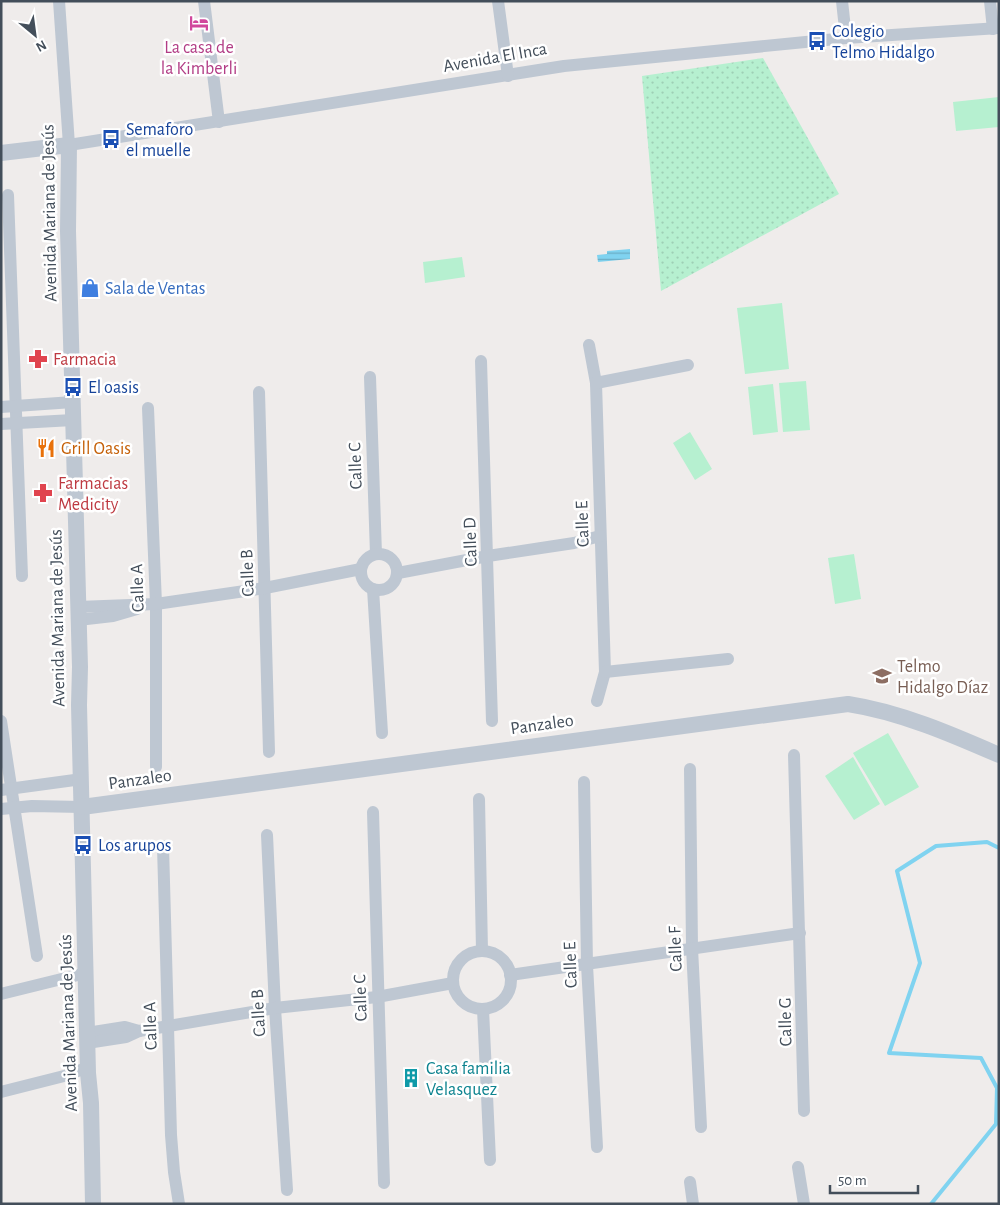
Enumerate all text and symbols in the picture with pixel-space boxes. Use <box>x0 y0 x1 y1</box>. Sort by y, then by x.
north arrow <box>10 10 60 60</box>
hotel icon: La casa de la Kimberli <box>188 12 210 34</box>
place label: Colegio Telmo Hidalgo <box>832 23 935 62</box>
bus stop icon: Colegio Telmo Hidalgo <box>806 30 828 52</box>
text: N <box>33 37 48 54</box>
place label: La casa de la Kimberli <box>161 39 237 78</box>
street label: Avenida El Inca <box>442 40 548 76</box>
place label: Semaforo el muelle <box>126 121 194 160</box>
street label: Avenida Mariana de Jesús <box>39 124 61 302</box>
bus stop icon: Semaforo el muelle <box>100 128 122 150</box>
shop icon: Sala de Ventas <box>79 277 101 299</box>
place label: Sala de Ventas <box>105 280 205 298</box>
pharmacy icon: Farmacia <box>27 348 49 370</box>
place label: Farmacia <box>53 351 117 369</box>
bus stop icon: El oasis <box>62 376 84 398</box>
place label: El oasis <box>88 379 139 397</box>
restaurant icon: Grill Oasis <box>35 437 57 459</box>
place label: Grill Oasis <box>61 440 131 458</box>
street label: Calle C <box>346 442 366 490</box>
place label: Farmacias Medicity <box>58 475 128 514</box>
pharmacy icon: Farmacias Medicity <box>32 482 54 504</box>
street label: Calle E <box>573 500 593 548</box>
street label: Calle D <box>461 517 481 567</box>
street label: Avenida Mariana de Jesús <box>47 529 69 707</box>
street label: Calle B <box>238 549 258 597</box>
street label: Calle A <box>128 563 148 612</box>
place label: Telmo Hidalgo Díaz <box>897 658 988 697</box>
school or university icon: Telmo Hidalgo Díaz <box>871 665 893 687</box>
street label: Panzaleo <box>509 712 575 738</box>
street label: Panzaleo <box>107 767 173 793</box>
bus stop icon: Los arupos <box>72 834 94 856</box>
place label: Los arupos <box>98 837 172 855</box>
street label: Calle F <box>666 926 686 972</box>
street label: Avenida Mariana de Jesús <box>57 934 81 1112</box>
street label: Calle E <box>561 941 581 989</box>
street label: Calle C <box>351 974 371 1022</box>
street label: Calle B <box>249 989 269 1037</box>
street label: Calle G <box>777 998 795 1046</box>
street label: Calle A <box>141 1001 161 1050</box>
place label: Casa familia Velasquez <box>426 1060 511 1099</box>
building icon: Casa familia Velasquez <box>400 1067 422 1089</box>
scale bar <box>830 1162 918 1194</box>
text: 50 m <box>838 1173 867 1188</box>

